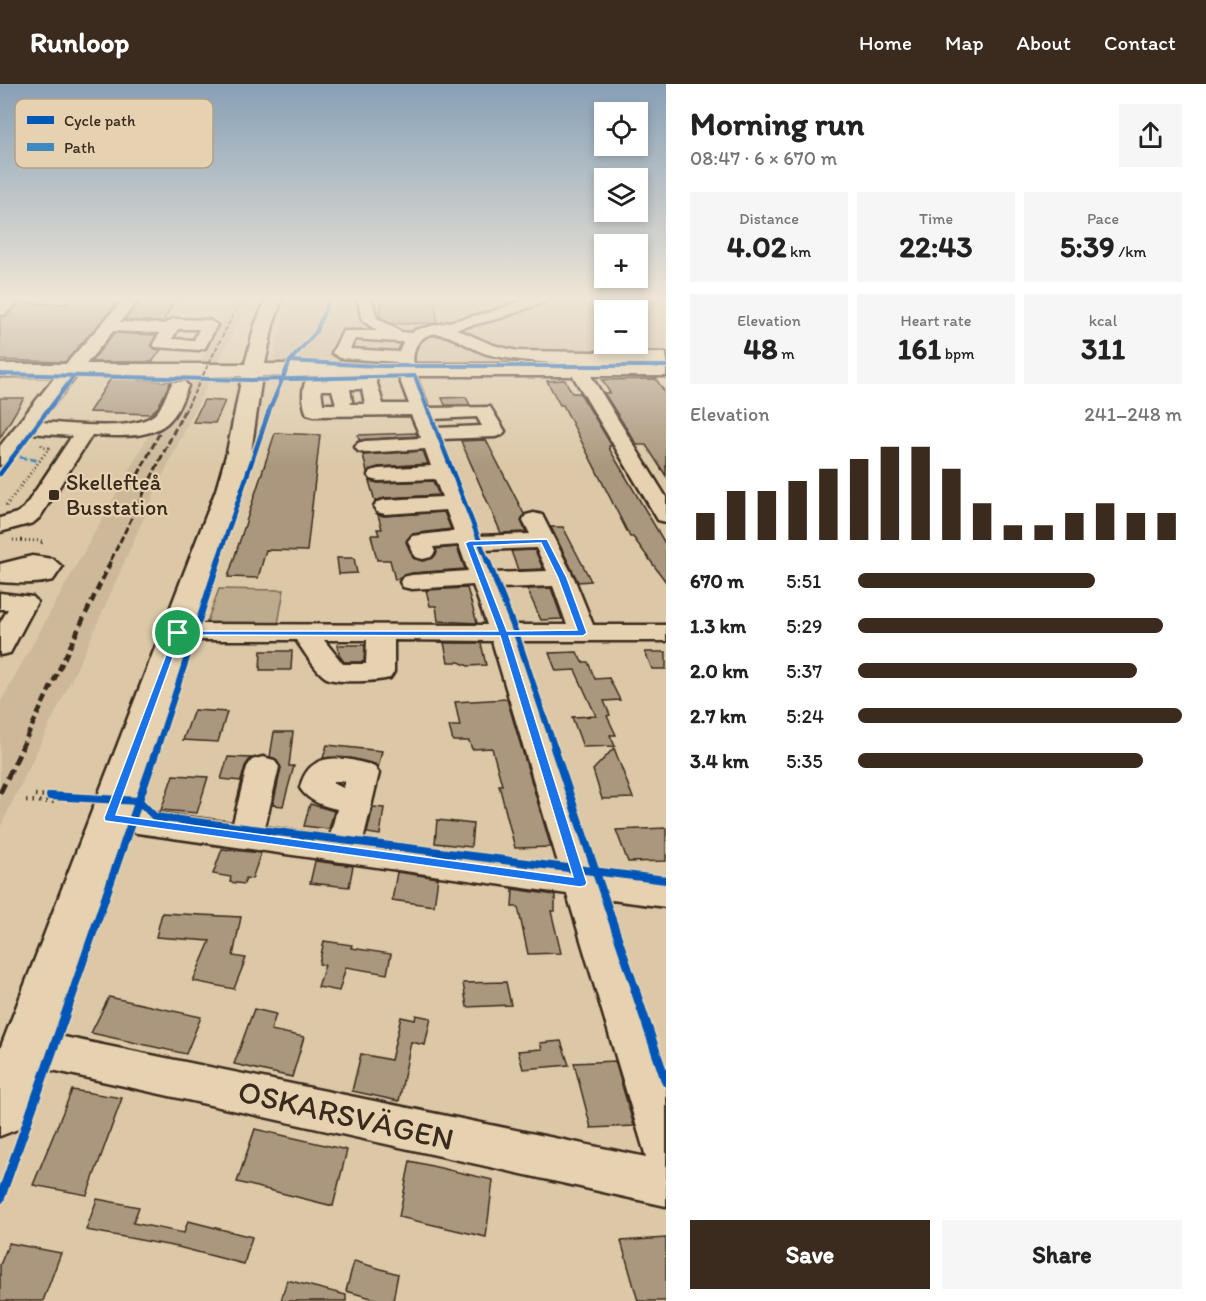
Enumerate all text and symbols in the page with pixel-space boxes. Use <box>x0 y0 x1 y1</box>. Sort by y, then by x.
text: Runloop <box>30 25 129 59</box>
text: Home <box>859 30 912 55</box>
text: Map <box>945 30 984 55</box>
text: About <box>1017 30 1071 55</box>
text: Contact <box>1104 30 1176 55</box>
legend <box>15 99 213 168</box>
map controls <box>594 102 648 354</box>
button: locate <box>594 102 648 156</box>
text: Morning run <box>690 104 865 143</box>
button: share <box>1119 104 1182 167</box>
text: Cycle path <box>64 111 136 130</box>
text: Path <box>64 138 95 157</box>
text: 08:47 · 6 × 670 m <box>690 146 837 170</box>
button: layers <box>594 168 648 222</box>
text: Distance <box>739 209 799 228</box>
text: Time <box>919 209 953 228</box>
text: Pace <box>1087 209 1119 228</box>
text: 4.02 <box>727 228 786 265</box>
text: 22:43 <box>899 228 973 265</box>
text: 5:39 <box>1060 228 1115 265</box>
button: + <box>594 234 648 288</box>
text: km <box>786 242 811 261</box>
text: /km <box>1115 242 1146 261</box>
button: − <box>594 300 648 354</box>
text: Elevation <box>737 311 801 330</box>
text: Heart rate <box>901 311 971 330</box>
text: kcal <box>1089 311 1117 330</box>
text: 48 <box>743 330 778 367</box>
text: 161 <box>898 330 941 367</box>
text: 311 <box>1081 330 1125 367</box>
text: m <box>778 344 795 363</box>
text: bpm <box>941 344 975 363</box>
text: Elevation <box>690 402 769 426</box>
text: 241–248 m <box>1084 402 1182 426</box>
place label: Skellefteå Busstation <box>66 469 168 521</box>
marker: Skellefteå Busstation <box>47 488 61 502</box>
text: 670 m <box>690 569 744 593</box>
text: 5:51 <box>786 569 821 593</box>
pin <box>152 607 203 658</box>
text: 1.3 km <box>690 614 746 638</box>
text: 5:29 <box>786 614 822 638</box>
icon: arrive <box>161 616 194 649</box>
text: 2.0 km <box>690 659 749 683</box>
text: 5:37 <box>786 659 822 683</box>
text: 2.7 km <box>690 704 746 728</box>
text: 5:24 <box>786 704 824 728</box>
text: 3.4 km <box>690 749 749 773</box>
text: 5:35 <box>786 749 823 773</box>
street label: OSKARSVÄGEN <box>234 1072 458 1158</box>
button: Save <box>690 1220 930 1289</box>
button: Share <box>942 1220 1182 1289</box>

